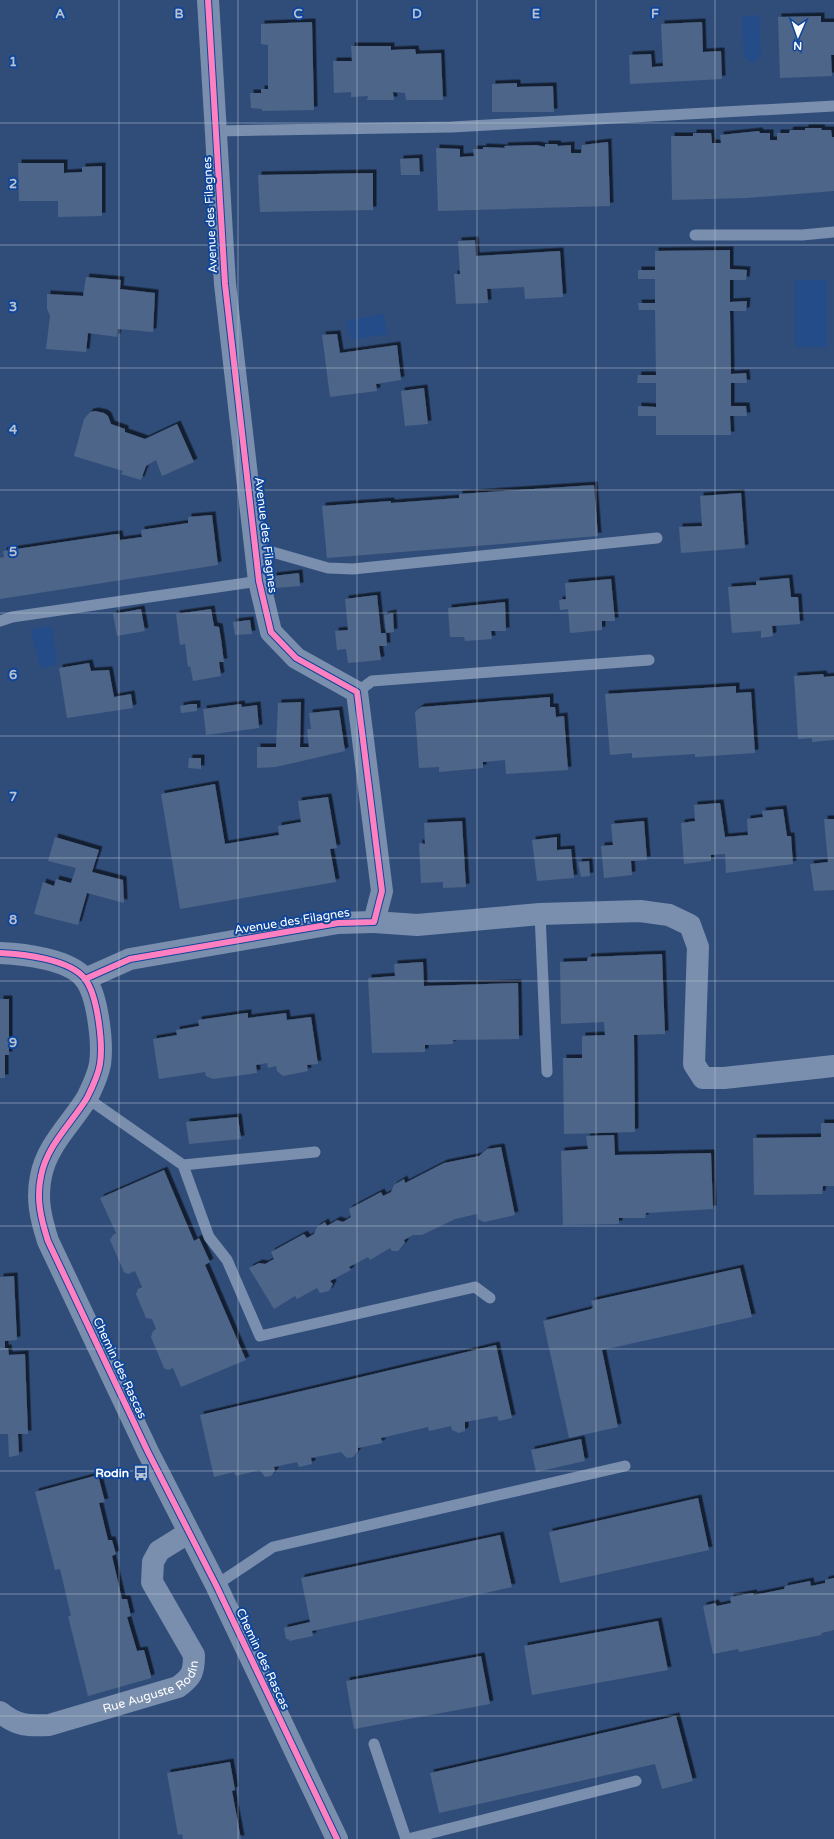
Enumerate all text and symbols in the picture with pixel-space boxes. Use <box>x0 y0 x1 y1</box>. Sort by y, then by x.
text: A <box>55 6 65 22</box>
text: B <box>174 6 184 22</box>
text: C <box>293 6 303 22</box>
text: D <box>412 6 422 22</box>
text: E <box>532 6 540 22</box>
text: F <box>651 6 659 22</box>
north arrow <box>778 16 818 56</box>
text: N <box>793 39 802 52</box>
text: 1 <box>9 54 17 70</box>
street label: Avenue des Filagnes <box>200 156 220 274</box>
text: 2 <box>9 176 17 192</box>
text: 3 <box>9 299 17 315</box>
text: 4 <box>9 422 18 438</box>
street label: Avenue des Filagnes <box>252 476 280 594</box>
text: 5 <box>9 544 17 560</box>
text: 6 <box>9 667 17 683</box>
text: 7 <box>9 789 17 805</box>
street label: Avenue des Filagnes <box>233 905 351 937</box>
text: 8 <box>9 912 17 928</box>
text: 9 <box>9 1035 17 1051</box>
street label: Chemin des Rascas <box>90 1315 150 1421</box>
bus stop icon: Rodin <box>132 1464 150 1482</box>
place label: Rodin <box>95 1466 129 1480</box>
street label: Chemin des Rascas <box>233 1606 293 1712</box>
street label: Rue Auguste Rodin <box>101 1660 201 1716</box>

